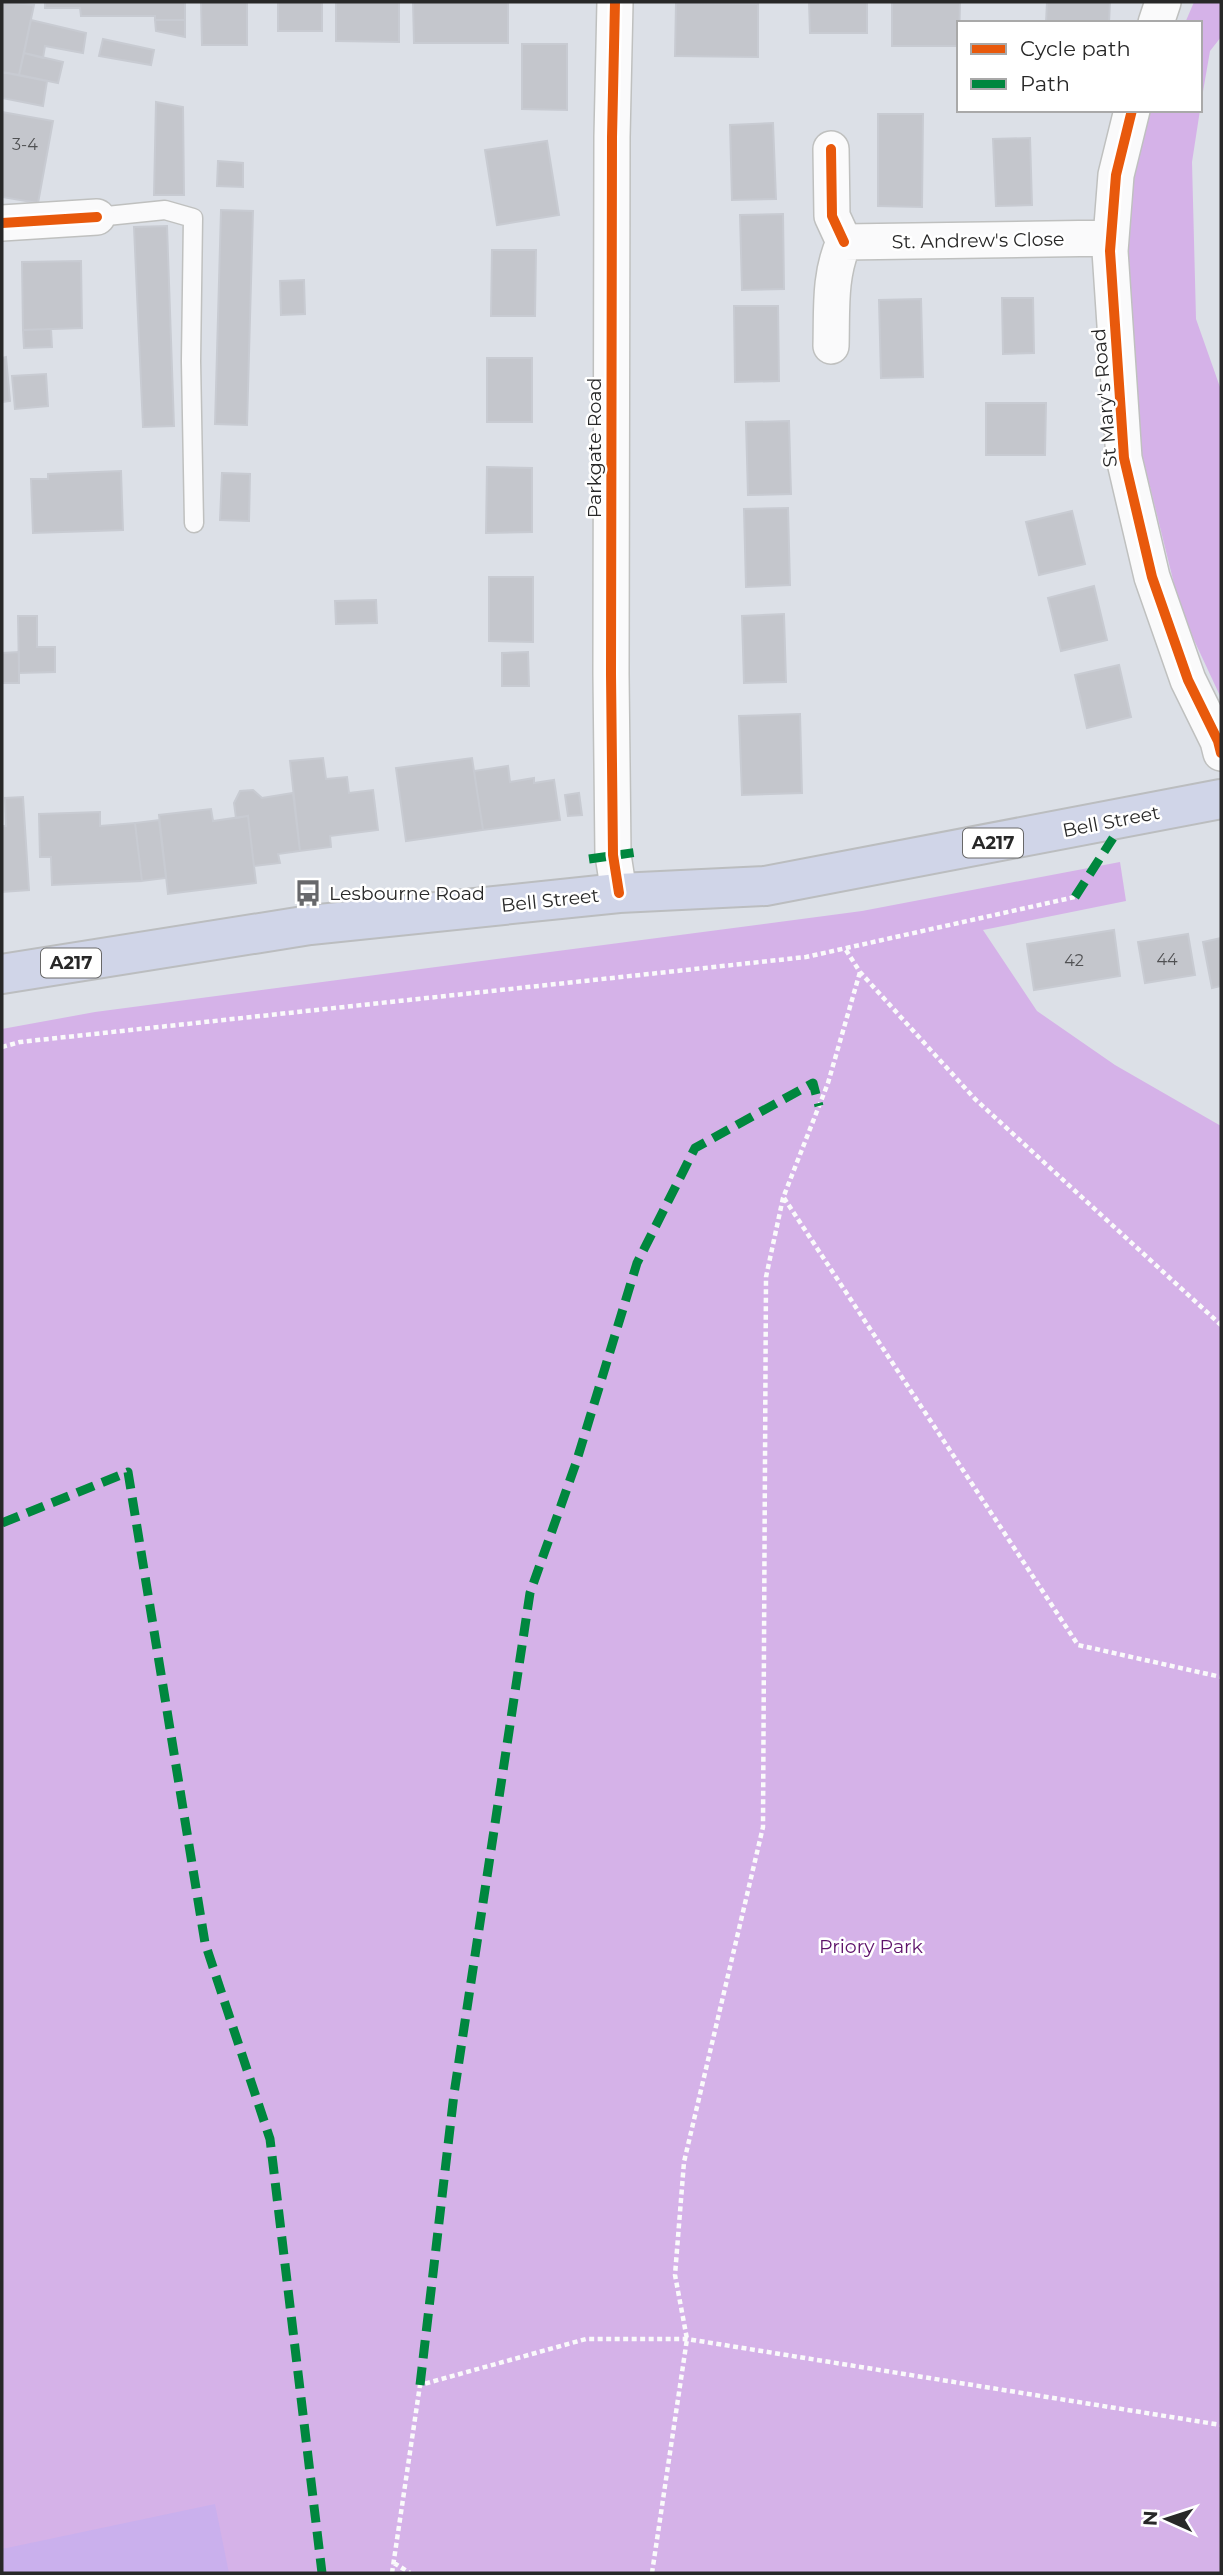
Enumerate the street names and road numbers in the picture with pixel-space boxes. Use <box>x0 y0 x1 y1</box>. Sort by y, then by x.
street label: St. Andrew's Close <box>892 227 1065 254</box>
street label: St Mary's Road <box>1087 328 1122 468</box>
street label: Parkgate Road <box>583 378 606 518</box>
street label: Bell Street <box>1061 801 1162 842</box>
road number: A217 <box>963 828 1023 858</box>
street label: Bell Street <box>500 884 600 917</box>
road number: A217 <box>41 948 101 978</box>

